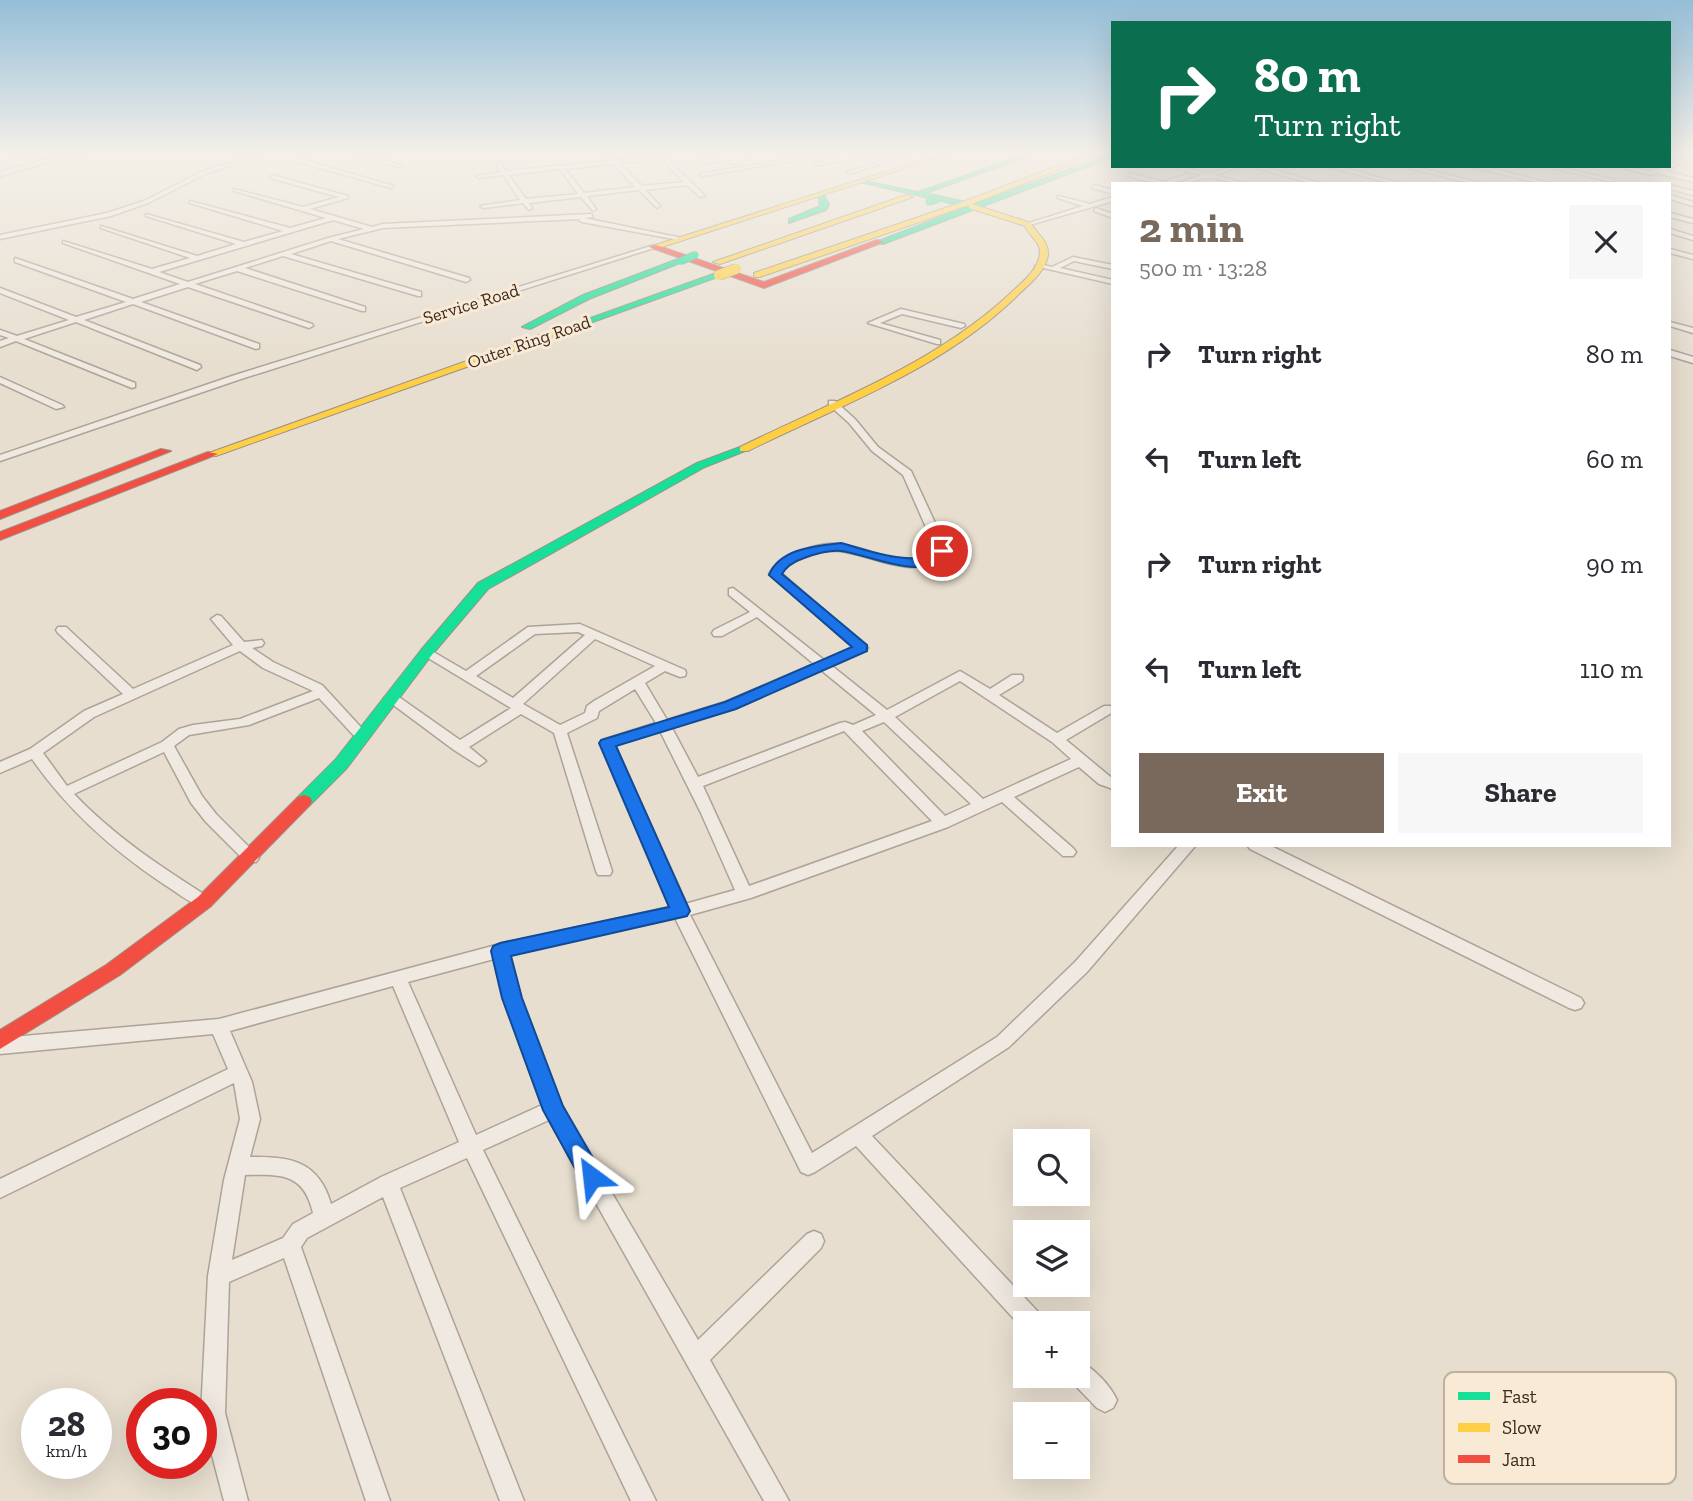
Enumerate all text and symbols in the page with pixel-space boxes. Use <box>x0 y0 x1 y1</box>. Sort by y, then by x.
text: 80 m <box>1254 46 1361 105</box>
icon: right <box>1139 49 1230 140</box>
text: Turn right <box>1254 106 1401 144</box>
text: 2 min <box>1139 202 1244 253</box>
button: close <box>1569 205 1643 279</box>
text: 500 m · 13:28 <box>1139 254 1267 282</box>
street label: Service Road <box>420 279 522 329</box>
street label: Outer Ring Road <box>465 311 594 373</box>
icon: right <box>1139 335 1177 373</box>
text: Turn right <box>1198 338 1321 370</box>
text: 80 m <box>1586 338 1643 370</box>
icon: left <box>1139 440 1177 478</box>
text: Turn left <box>1198 443 1301 475</box>
text: 60 m <box>1586 443 1643 475</box>
pin <box>912 521 972 581</box>
icon: arrive <box>923 532 961 570</box>
icon: right <box>1139 545 1177 583</box>
text: Turn right <box>1198 548 1321 580</box>
text: 90 m <box>1586 548 1643 580</box>
icon: left <box>1139 650 1177 688</box>
text: Turn left <box>1198 653 1301 685</box>
text: 110 m <box>1580 653 1643 685</box>
button: Exit <box>1139 753 1384 833</box>
button: Share <box>1398 753 1643 833</box>
map controls <box>1013 1129 1090 1479</box>
button: search <box>1013 1129 1090 1206</box>
position arrow <box>555 1140 629 1214</box>
button: layers <box>1013 1220 1090 1297</box>
button: + <box>1013 1311 1090 1388</box>
legend <box>1444 1372 1676 1484</box>
text: Fast <box>1502 1385 1537 1408</box>
speed limit sign: 30 <box>126 1388 217 1479</box>
button: − <box>1013 1402 1090 1479</box>
text: 28 <box>48 1403 85 1445</box>
text: Slow <box>1502 1416 1542 1439</box>
text: km/h <box>46 1440 87 1462</box>
text: Jam <box>1502 1448 1536 1471</box>

